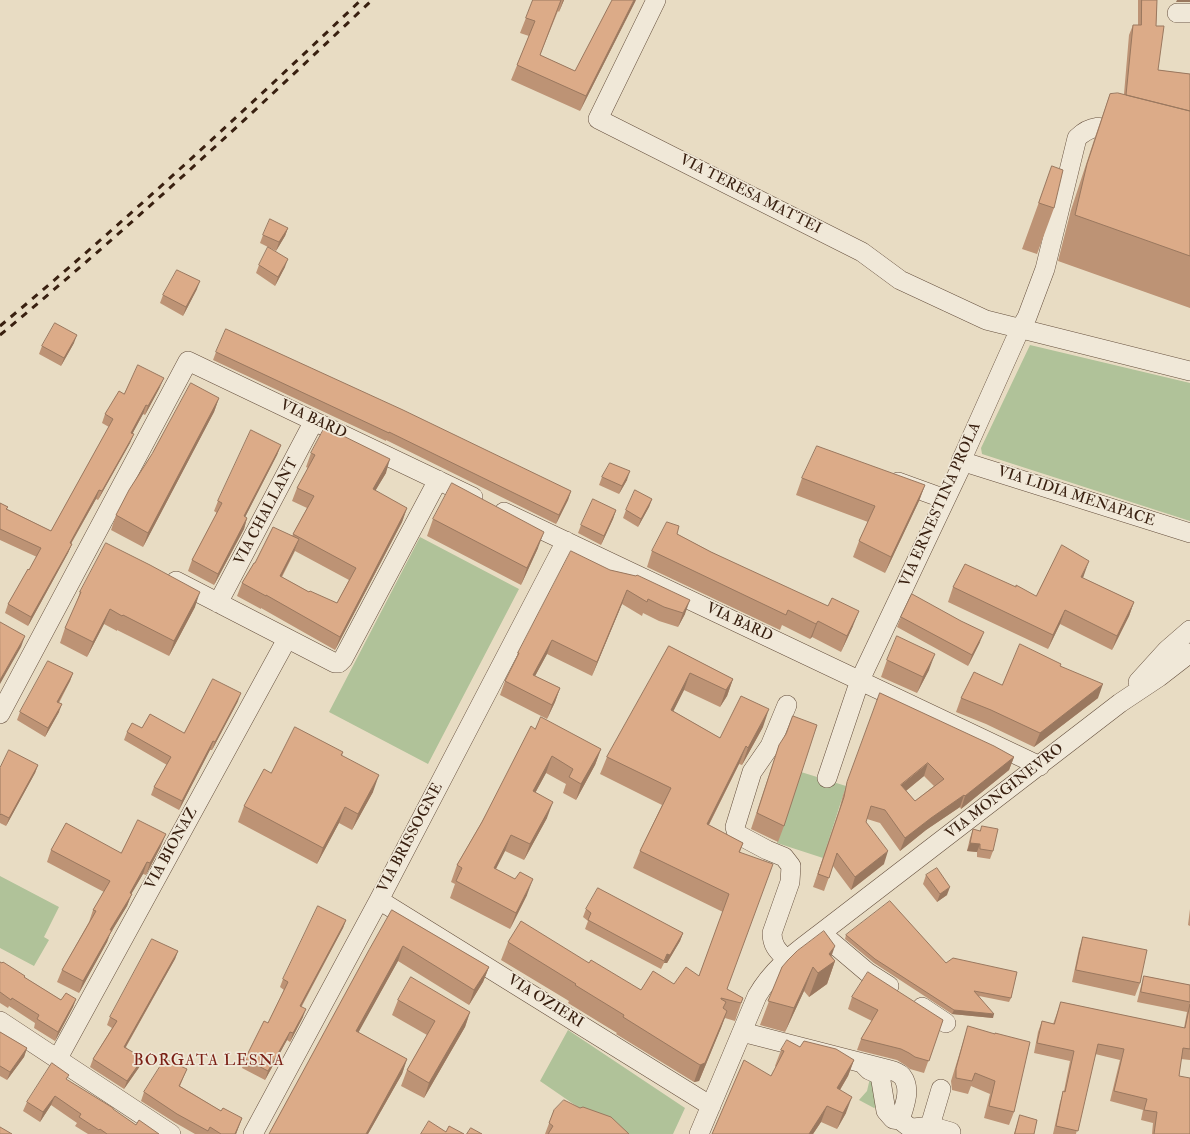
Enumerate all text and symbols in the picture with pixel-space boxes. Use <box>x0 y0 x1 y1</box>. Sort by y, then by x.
street label: VIA TERESA MATTEI <box>676 151 824 239</box>
street label: VIA BARD <box>277 397 349 443</box>
street label: VIA ERNESTINA PROLA <box>896 420 986 590</box>
street label: VIA CHALLANT <box>231 456 303 568</box>
street label: VIA LIDIA MENAPACE <box>995 463 1157 531</box>
street label: VIA BARD <box>703 600 775 646</box>
street label: VIA MONGINEVRO <box>942 740 1068 844</box>
street label: VIA BRISSOGNE <box>375 780 447 896</box>
street label: VIA BIONAZ <box>142 805 202 893</box>
street label: VIA OZIERI <box>504 971 586 1033</box>
district label: BORGATA LESNA <box>133 1052 285 1072</box>

